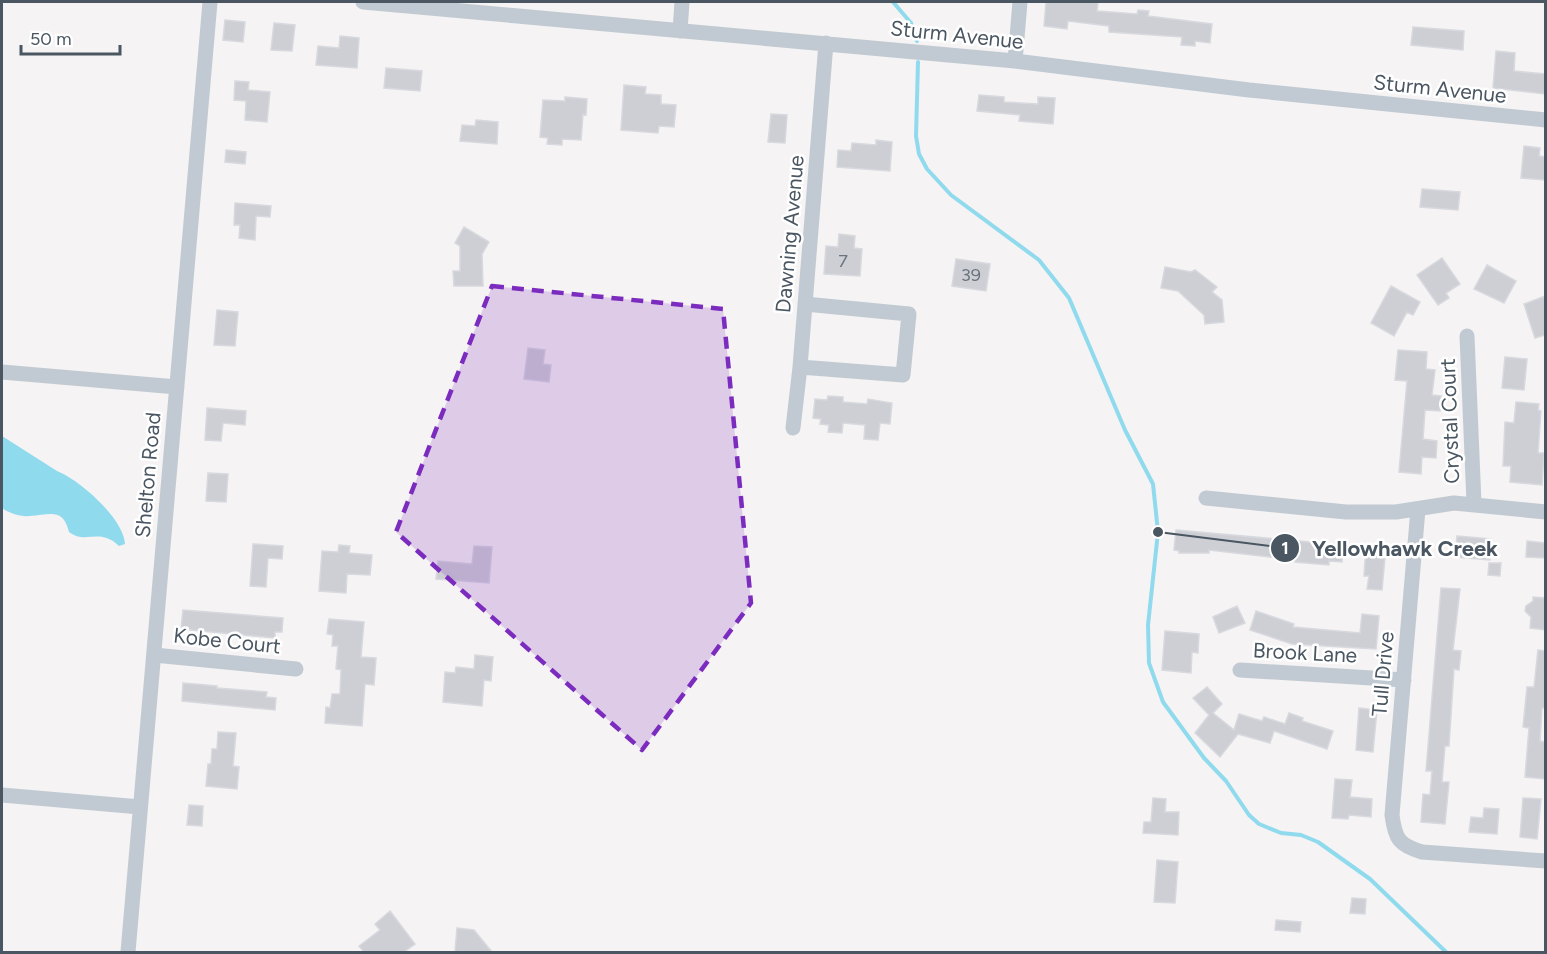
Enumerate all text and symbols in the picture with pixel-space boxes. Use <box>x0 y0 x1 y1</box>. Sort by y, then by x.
street label: Sturm Avenue <box>889 15 1025 54</box>
scale bar <box>21 18 120 56</box>
text: 50 m <box>30 28 72 50</box>
street label: Sturm Avenue <box>1372 69 1508 108</box>
street label: Dawning Avenue <box>770 154 809 314</box>
house number: 7 <box>838 250 848 272</box>
house number: 39 <box>961 264 981 286</box>
street label: Crystal Court <box>1435 358 1464 484</box>
street label: Shelton Road <box>130 411 165 539</box>
callout: Yellowhawk Creek <box>1270 528 1510 568</box>
text: Yellowhawk Creek <box>1312 535 1498 562</box>
text: 1 <box>1281 537 1289 559</box>
street label: Kobe Court <box>172 622 282 659</box>
street label: Tull Drive <box>1366 630 1399 718</box>
street label: Brook Lane <box>1252 637 1358 668</box>

